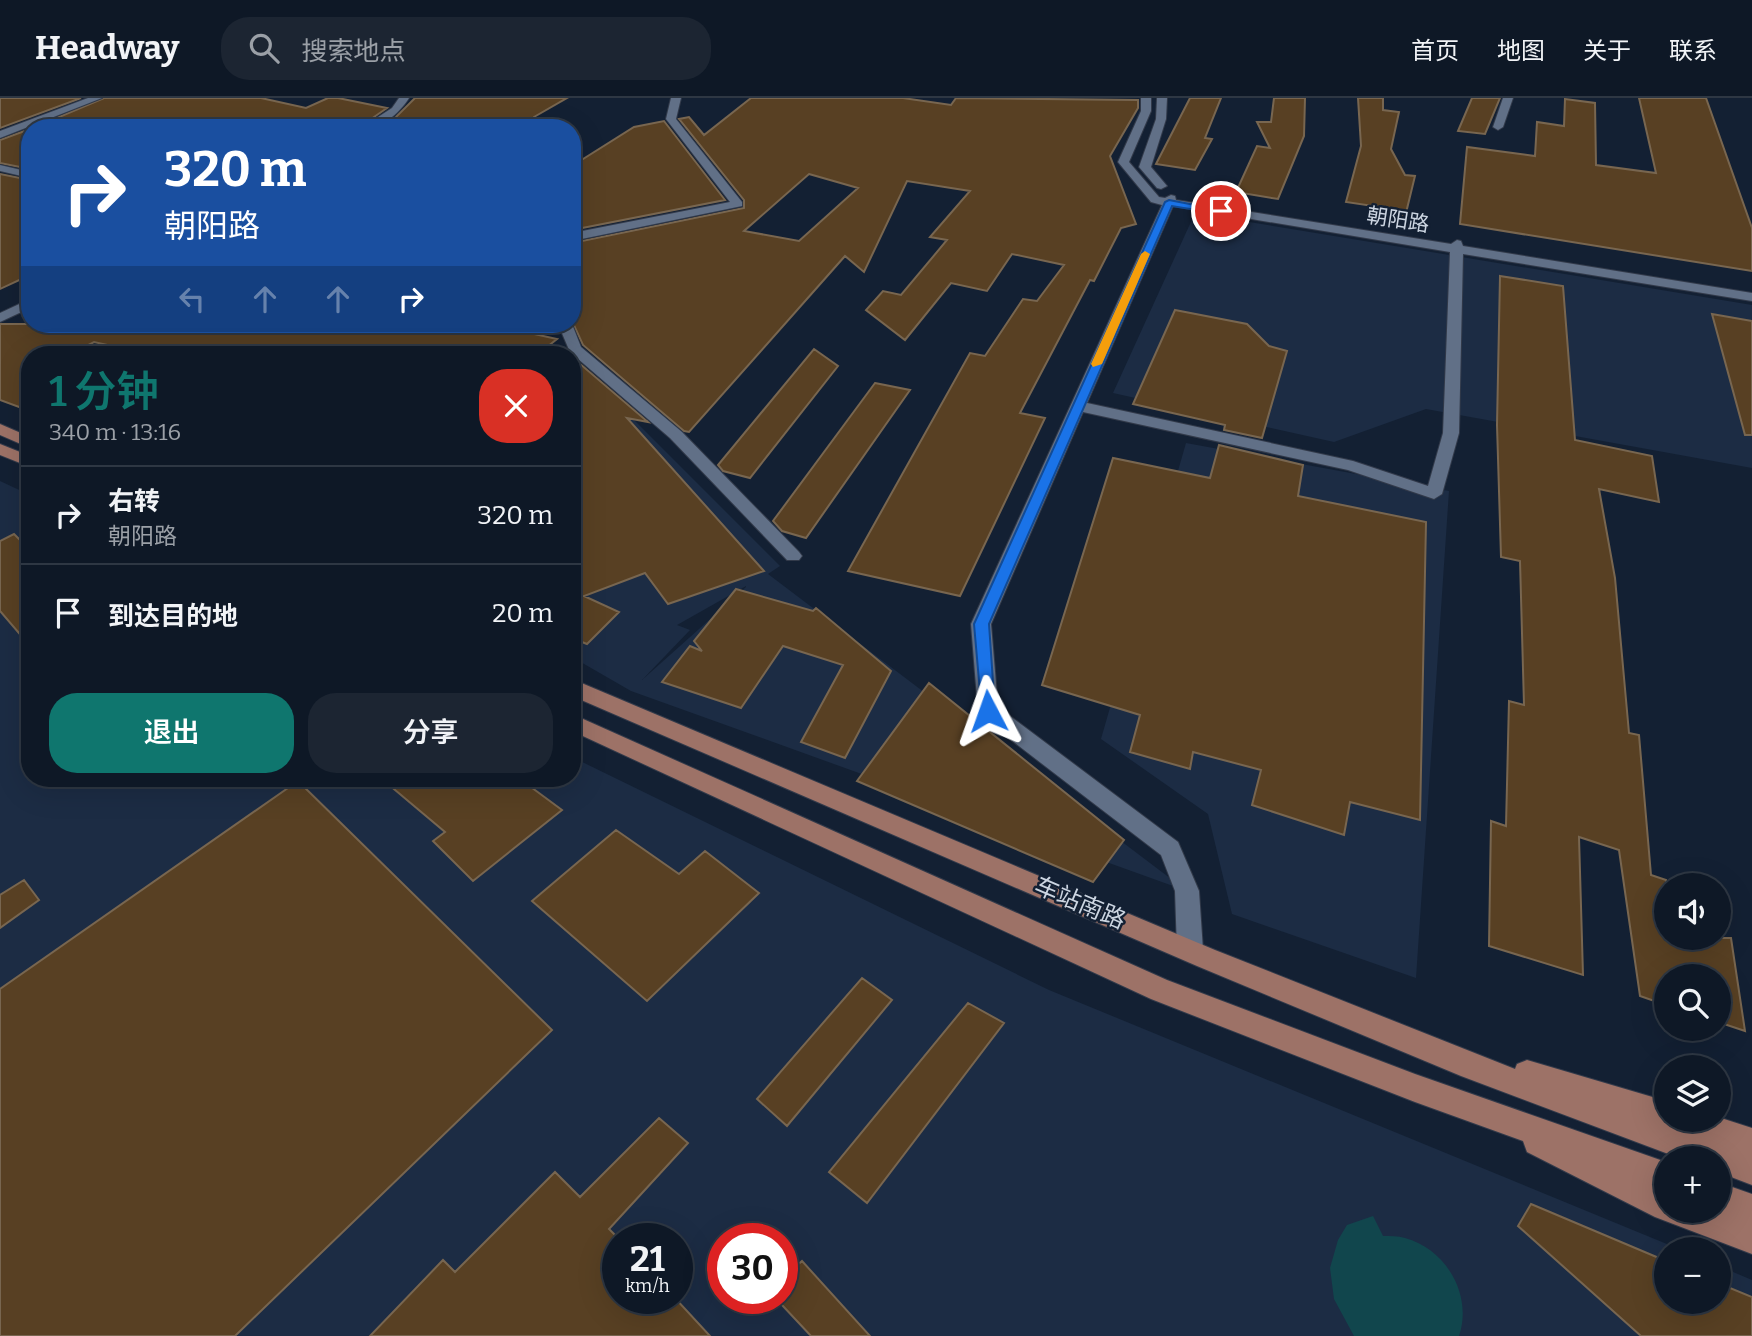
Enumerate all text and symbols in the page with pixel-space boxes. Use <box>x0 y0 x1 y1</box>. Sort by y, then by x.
search box <box>221 17 711 80</box>
text: Headway <box>35 28 179 68</box>
icon: search <box>245 29 283 67</box>
text: 搜索地点 <box>301 36 405 67</box>
text: 首页 <box>1411 37 1459 65</box>
text: 地图 <box>1497 37 1545 65</box>
text: 关于 <box>1583 37 1631 65</box>
text: 联系 <box>1669 37 1717 65</box>
text: 320 m <box>164 140 307 199</box>
icon: right <box>49 147 140 238</box>
pin <box>1191 181 1251 241</box>
icon: arrive <box>1202 192 1240 230</box>
street label: 朝阳路 <box>1365 202 1431 238</box>
text: 朝阳路 <box>164 207 260 245</box>
icon: left <box>173 280 211 318</box>
icon: ahead <box>246 280 284 318</box>
icon: ahead <box>319 280 357 318</box>
icon: right <box>392 280 430 318</box>
text: 1 分钟 <box>49 367 159 417</box>
button: close <box>479 369 553 443</box>
text: 340 m · 13:16 <box>49 418 181 446</box>
text: 右转 <box>108 486 160 517</box>
icon: right <box>49 496 87 534</box>
text: 320 m <box>477 500 553 531</box>
text: 朝阳路 <box>108 522 177 550</box>
icon: arrive <box>49 594 87 632</box>
text: 20 m <box>492 598 553 629</box>
text: 到达目的地 <box>108 601 238 632</box>
position arrow <box>951 674 1025 748</box>
button: 退出 <box>49 693 294 773</box>
button: 分享 <box>308 693 553 773</box>
street label: 车站南路 <box>1030 871 1130 935</box>
map controls <box>1654 873 1731 1314</box>
button: sound <box>1654 873 1731 950</box>
button: search <box>1654 964 1731 1041</box>
button: layers <box>1654 1055 1731 1132</box>
button: + <box>1654 1146 1731 1223</box>
speed limit sign: 30 <box>707 1223 798 1314</box>
button: − <box>1654 1237 1731 1314</box>
text: 21 <box>630 1238 665 1280</box>
text: km/h <box>625 1275 670 1297</box>

